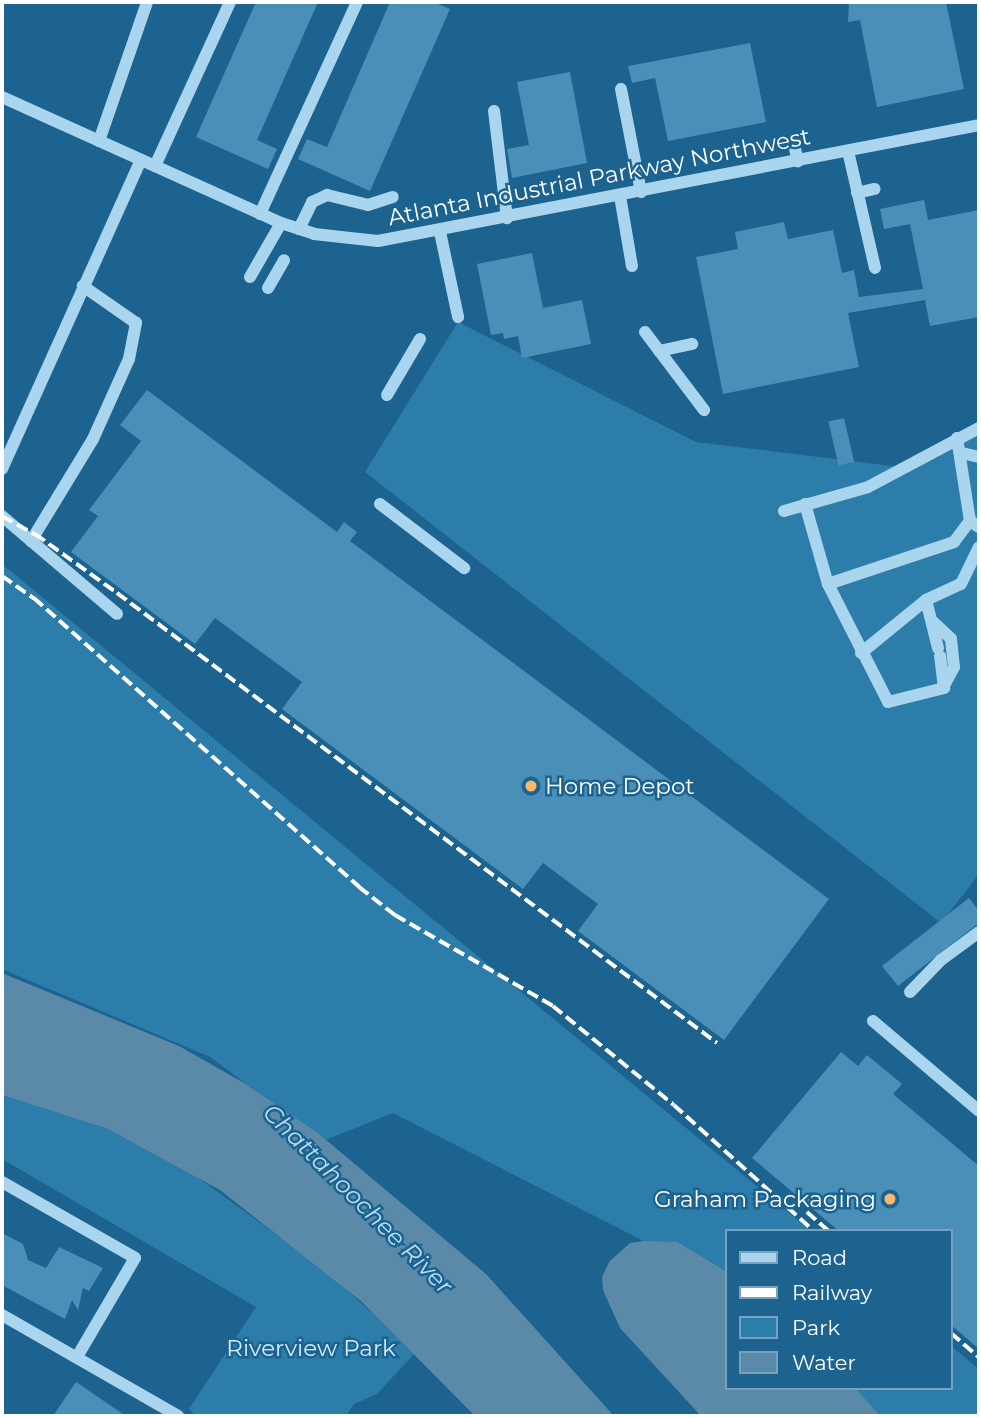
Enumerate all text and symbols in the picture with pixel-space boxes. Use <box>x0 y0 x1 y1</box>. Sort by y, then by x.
street label: Atlanta Industrial Parkway Northwest <box>386 122 812 232</box>
place label: Home Depot <box>545 772 695 800</box>
marker: Home Depot <box>523 778 539 794</box>
water label: Chattahoochee River <box>257 1098 459 1300</box>
place label: Graham Packaging <box>654 1185 876 1213</box>
marker: Graham Packaging <box>882 1191 898 1207</box>
legend <box>726 1229 953 1390</box>
text: Road <box>792 1245 847 1270</box>
text: Railway <box>792 1280 872 1305</box>
text: Park <box>792 1315 840 1340</box>
park label: Riverview Park <box>226 1334 396 1362</box>
text: Water <box>792 1350 856 1375</box>

